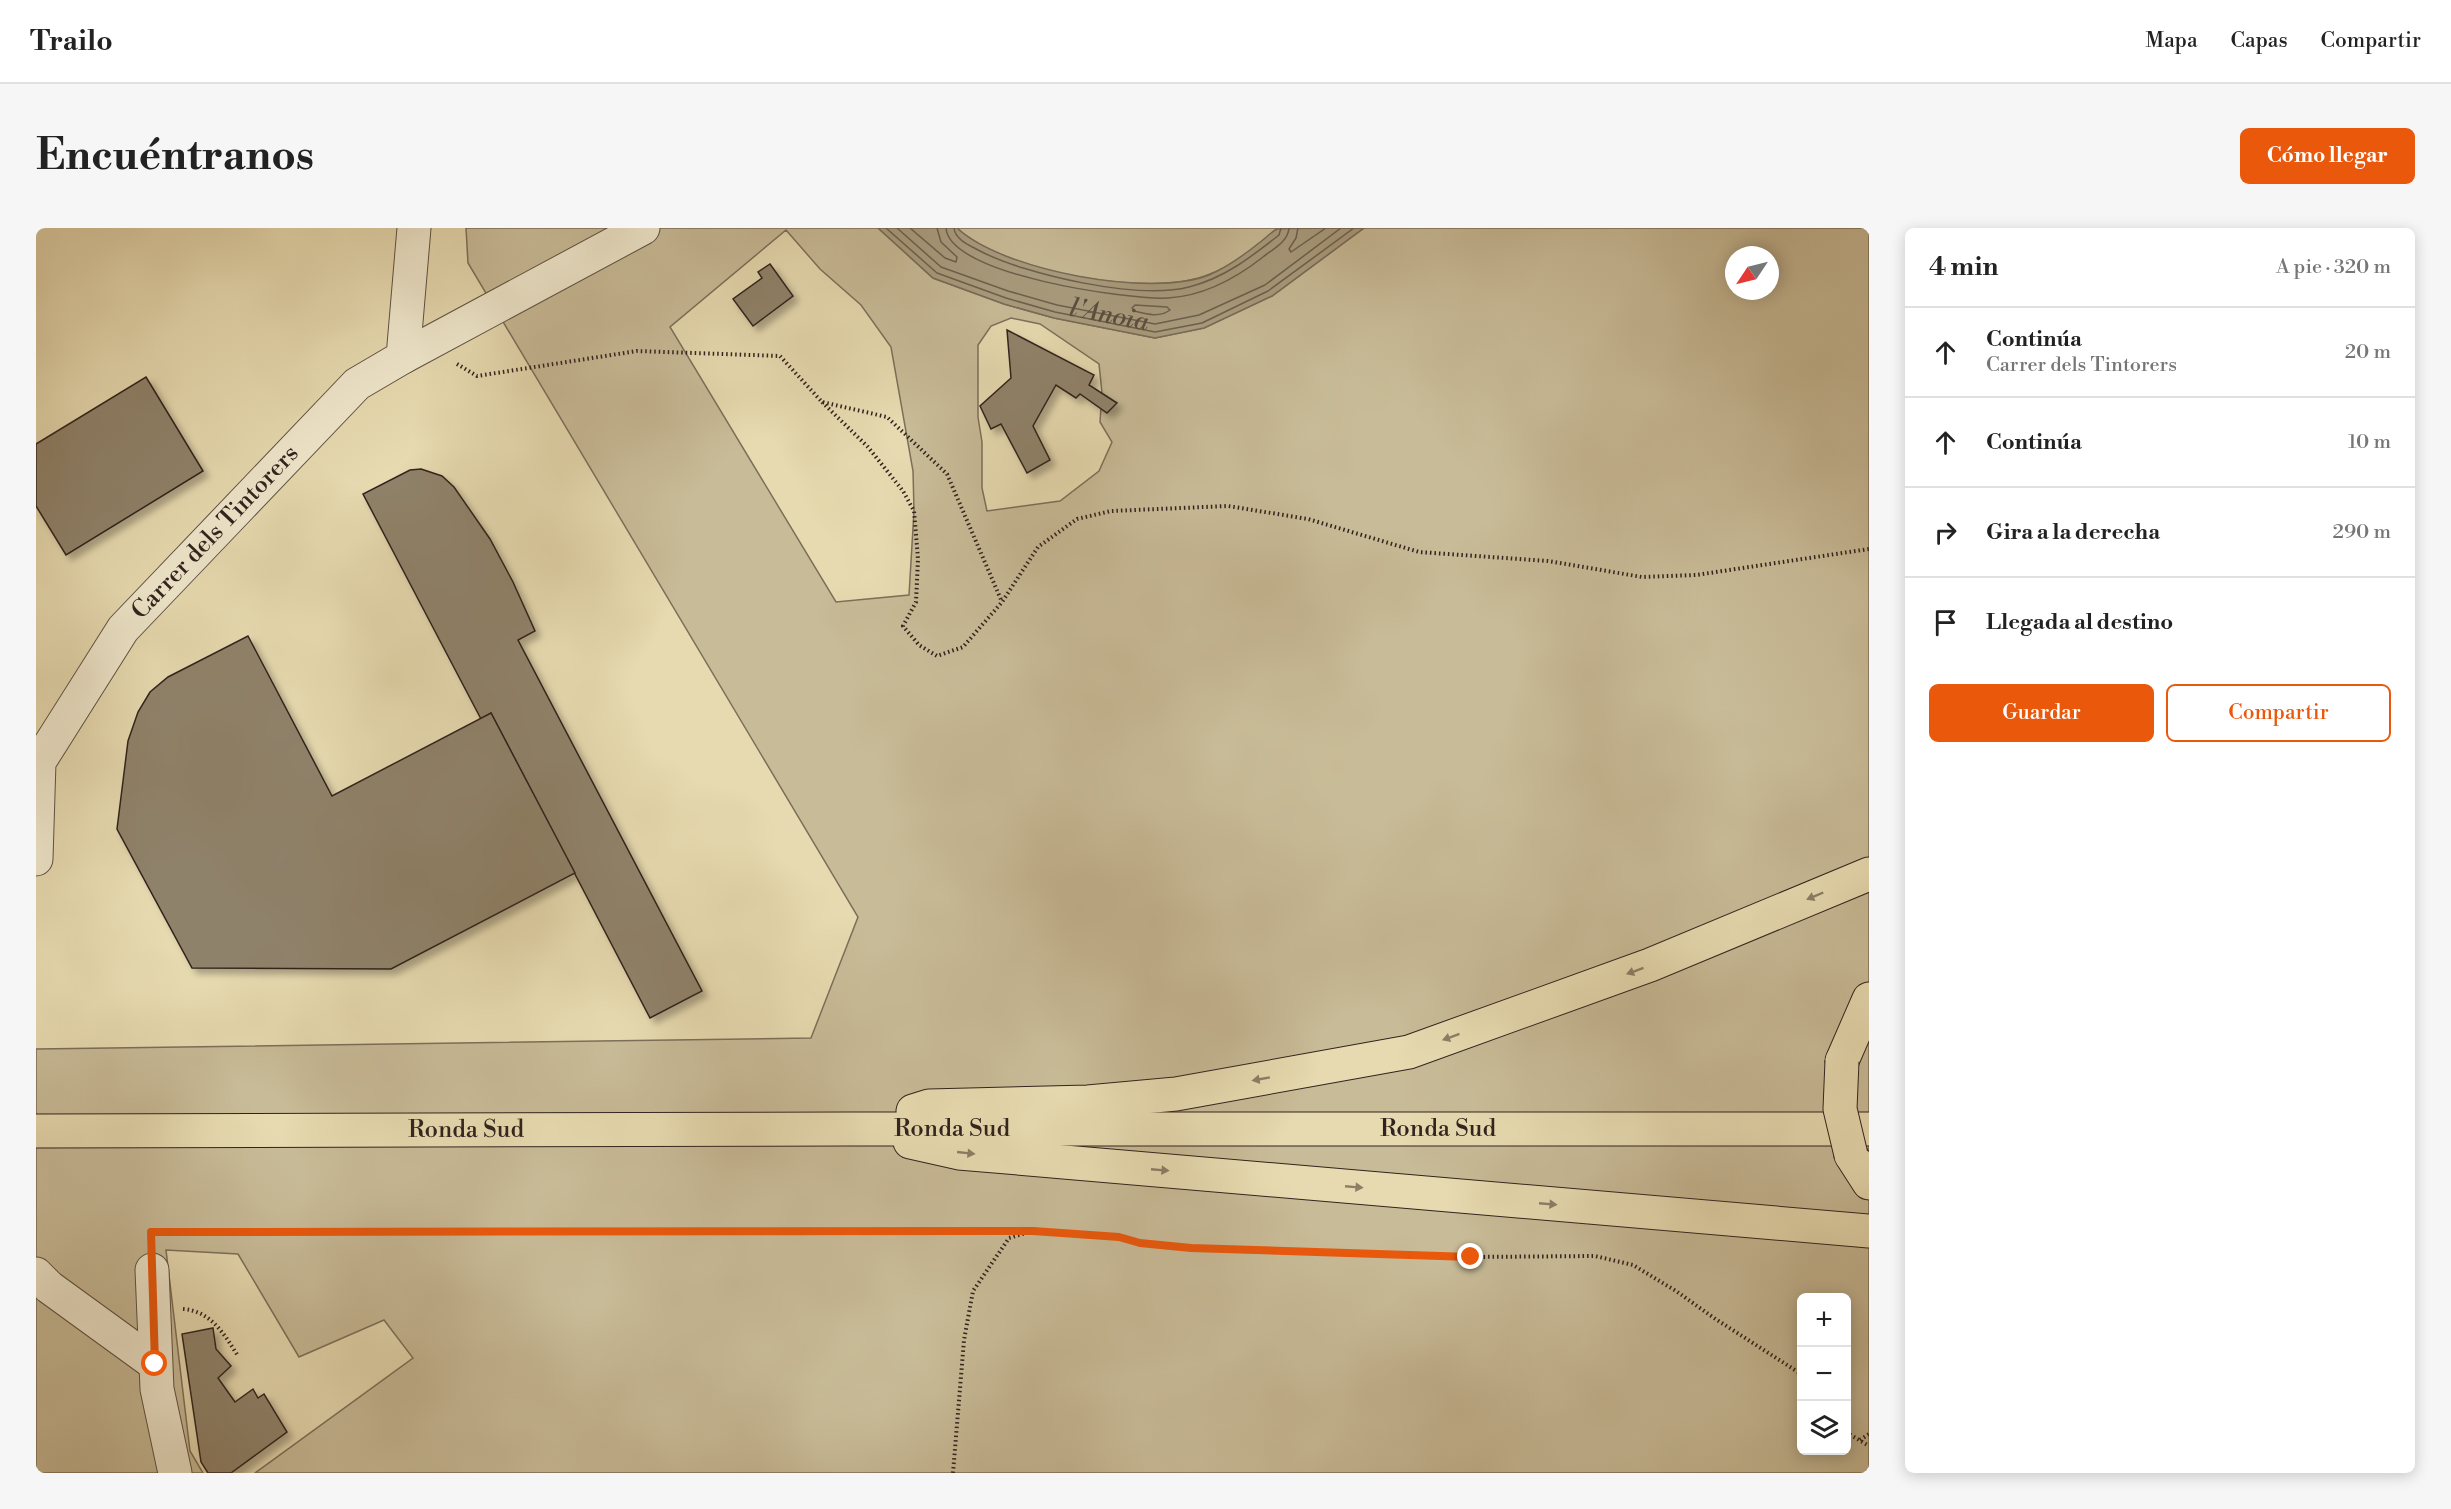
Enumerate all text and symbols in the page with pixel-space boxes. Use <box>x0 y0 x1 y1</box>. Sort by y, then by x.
text: Trailo <box>30 24 113 59</box>
text: Mapa <box>2146 28 2198 54</box>
text: Capas <box>2231 28 2288 54</box>
text: Compartir <box>2321 28 2421 54</box>
button: Cómo llegar <box>2240 128 2415 184</box>
text: Encuéntranos <box>36 130 314 183</box>
north arrow <box>1725 246 1779 300</box>
text: 4 min <box>1929 251 1999 283</box>
text: A pie · 320 m <box>2276 255 2391 280</box>
water label: l'Anoia <box>1067 292 1152 339</box>
text: Continúa <box>1986 326 2082 353</box>
icon: ahead <box>1929 336 1962 369</box>
text: 20 m <box>2345 340 2391 365</box>
text: Carrer dels Tintorers <box>1986 353 2177 378</box>
icon: ahead <box>1929 426 1962 459</box>
text: Continúa <box>1986 429 2082 456</box>
text: 10 m <box>2348 430 2391 455</box>
street label: Carrer dels Tintorers <box>125 439 305 626</box>
icon: right <box>1929 516 1962 549</box>
text: Gira a la derecha <box>1986 519 2160 546</box>
text: 290 m <box>2333 520 2391 545</box>
icon: arrive <box>1929 606 1962 639</box>
text: Llegada al destino <box>1986 609 2173 636</box>
button: Guardar <box>1929 684 2154 742</box>
button: Compartir <box>2166 684 2391 742</box>
one-way arrow <box>1806 892 1824 901</box>
one-way arrow <box>1626 966 1644 976</box>
one-way arrow <box>1442 1032 1460 1042</box>
one-way arrow <box>1252 1074 1271 1083</box>
street label: Ronda Sud <box>894 1114 1010 1144</box>
street label: Ronda Sud <box>1380 1114 1496 1144</box>
street label: Ronda Sud <box>408 1115 524 1145</box>
one-way arrow <box>956 1148 975 1158</box>
one-way arrow <box>1150 1165 1169 1175</box>
one-way arrow <box>1345 1182 1364 1192</box>
one-way arrow <box>1539 1199 1558 1209</box>
route end <box>1457 1243 1483 1269</box>
map controls <box>1797 1293 1851 1455</box>
button: + <box>1797 1293 1851 1347</box>
button: − <box>1797 1347 1851 1401</box>
route start <box>141 1350 167 1376</box>
button: layers <box>1797 1401 1851 1455</box>

